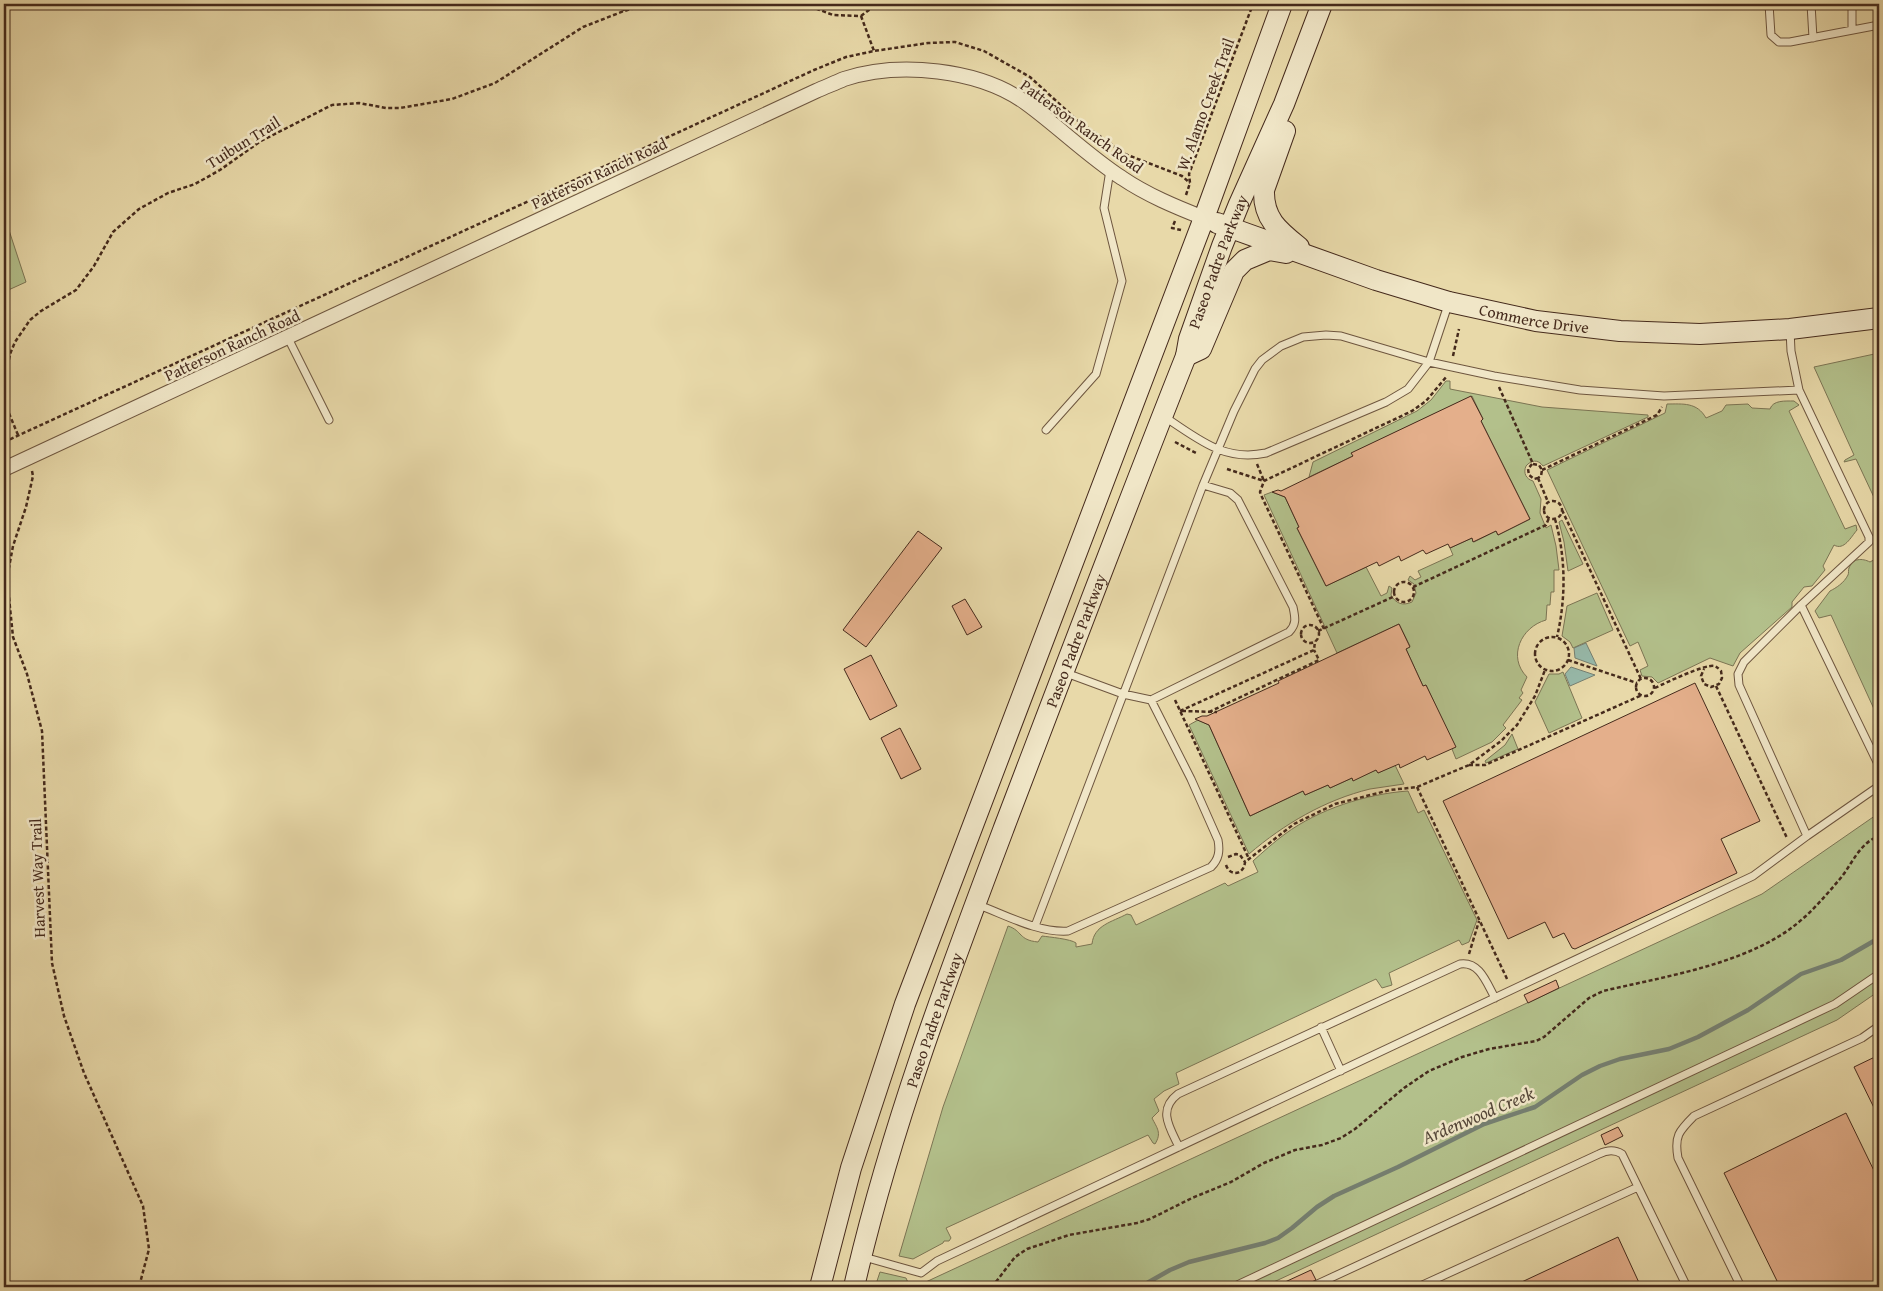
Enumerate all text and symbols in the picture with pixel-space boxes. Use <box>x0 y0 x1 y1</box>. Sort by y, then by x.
street label: W. Alamo Creek Trail <box>1170 34 1240 174</box>
street label: Patterson Ranch Road <box>1015 73 1149 179</box>
street label: Tuibun Trail <box>201 109 285 174</box>
street label: Patterson Ranch Road <box>527 131 671 215</box>
street label: Paseo Padre Parkway <box>1182 191 1254 332</box>
street label: Commerce Drive <box>1477 297 1590 339</box>
street label: Patterson Ranch Road <box>160 303 304 387</box>
street label: Paseo Padre Parkway <box>1039 570 1112 711</box>
street label: Harvest Way Trail <box>23 817 51 938</box>
street label: Paseo Padre Parkway <box>899 949 968 1090</box>
water label: Ardenwood Creek <box>1417 1079 1539 1151</box>

